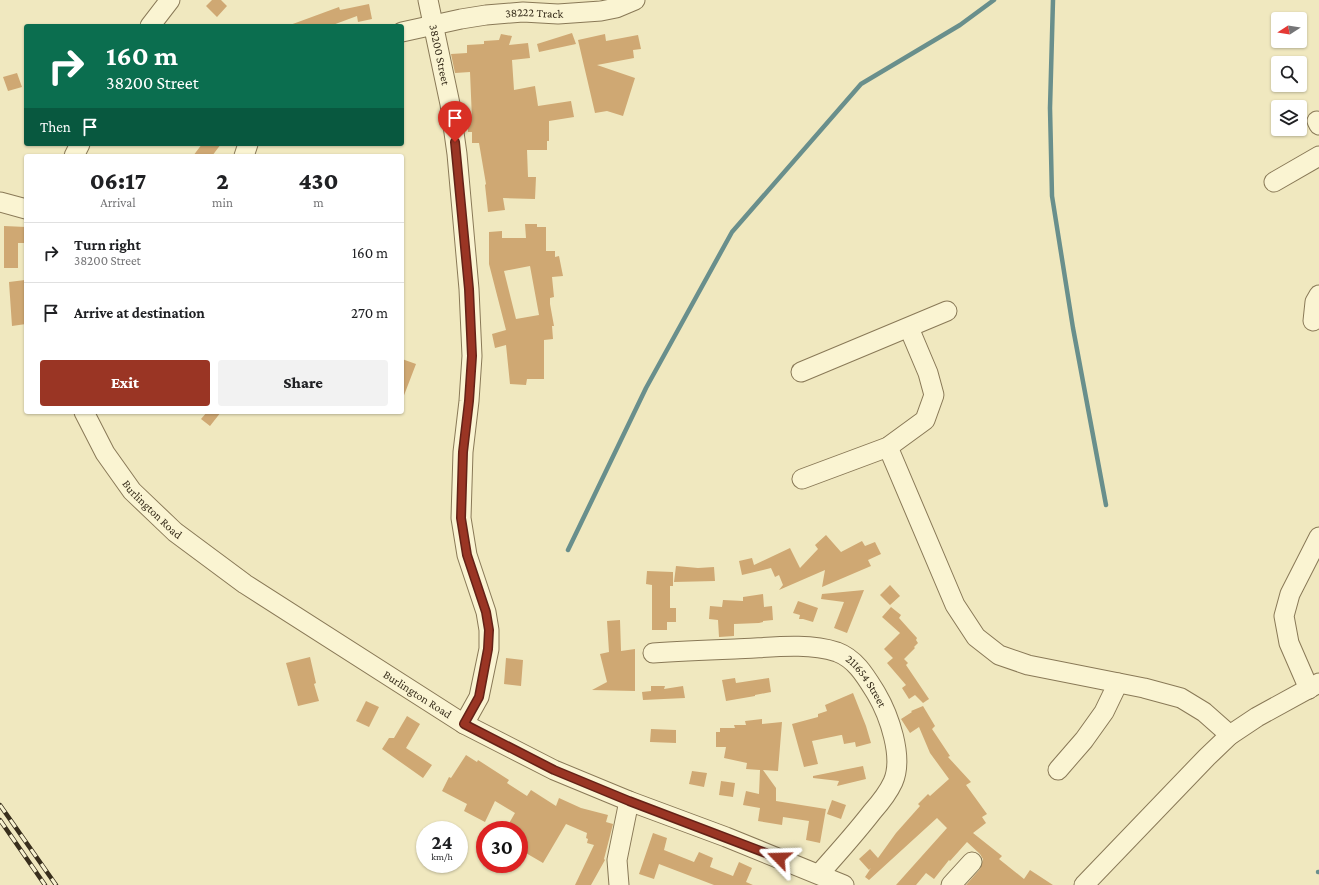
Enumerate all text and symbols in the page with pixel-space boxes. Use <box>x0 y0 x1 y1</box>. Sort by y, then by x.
street label: 38222 Track <box>505 5 564 21</box>
north arrow <box>1271 12 1307 48</box>
map controls <box>1271 12 1307 136</box>
street label: 38200 Street <box>426 23 453 87</box>
icon: right <box>40 40 92 92</box>
text: 160 m <box>106 40 178 71</box>
button: search <box>1271 56 1307 92</box>
text: 38200 Street <box>106 73 199 93</box>
button: layers <box>1271 100 1307 136</box>
pin <box>438 101 472 142</box>
icon: arrive <box>444 107 466 129</box>
icon: arrive <box>79 116 101 138</box>
text: Then <box>40 119 71 135</box>
text: 06:17 <box>90 167 146 194</box>
text: 2 <box>216 167 229 194</box>
text: 430 <box>299 167 338 194</box>
text: Arrival <box>100 195 136 210</box>
text: min <box>212 195 233 210</box>
text: m <box>313 195 324 210</box>
text: Turn right <box>74 237 141 253</box>
icon: right <box>40 242 62 264</box>
text: 160 m <box>352 245 388 261</box>
text: 38200 Street <box>74 253 141 268</box>
icon: arrive <box>40 302 62 324</box>
text: Arrive at destination <box>74 305 205 321</box>
text: 270 m <box>351 305 388 321</box>
button: Exit <box>40 360 210 406</box>
button: Share <box>218 360 388 406</box>
street label: Burlington Road <box>119 477 185 542</box>
street label: 211654 Street <box>843 652 890 711</box>
street label: Burlington Road <box>381 667 455 722</box>
speed limit sign: 30 <box>476 821 528 873</box>
text: 24 <box>432 831 452 853</box>
position arrow <box>758 837 800 879</box>
text: km/h <box>431 851 453 862</box>

